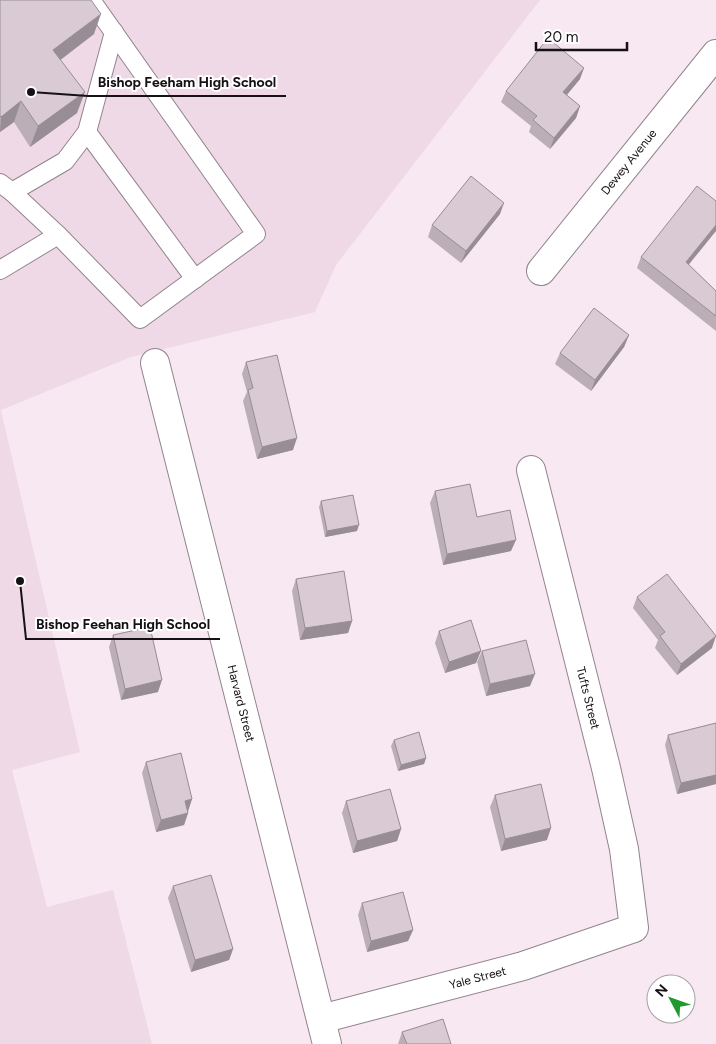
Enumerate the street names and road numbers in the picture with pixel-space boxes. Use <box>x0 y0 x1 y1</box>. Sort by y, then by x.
street label: Dewey Avenue <box>598 126 660 198</box>
street label: Harvard Street <box>224 663 258 744</box>
street label: Tufts Street <box>573 665 603 731</box>
street label: Yale Street <box>448 964 508 992</box>

